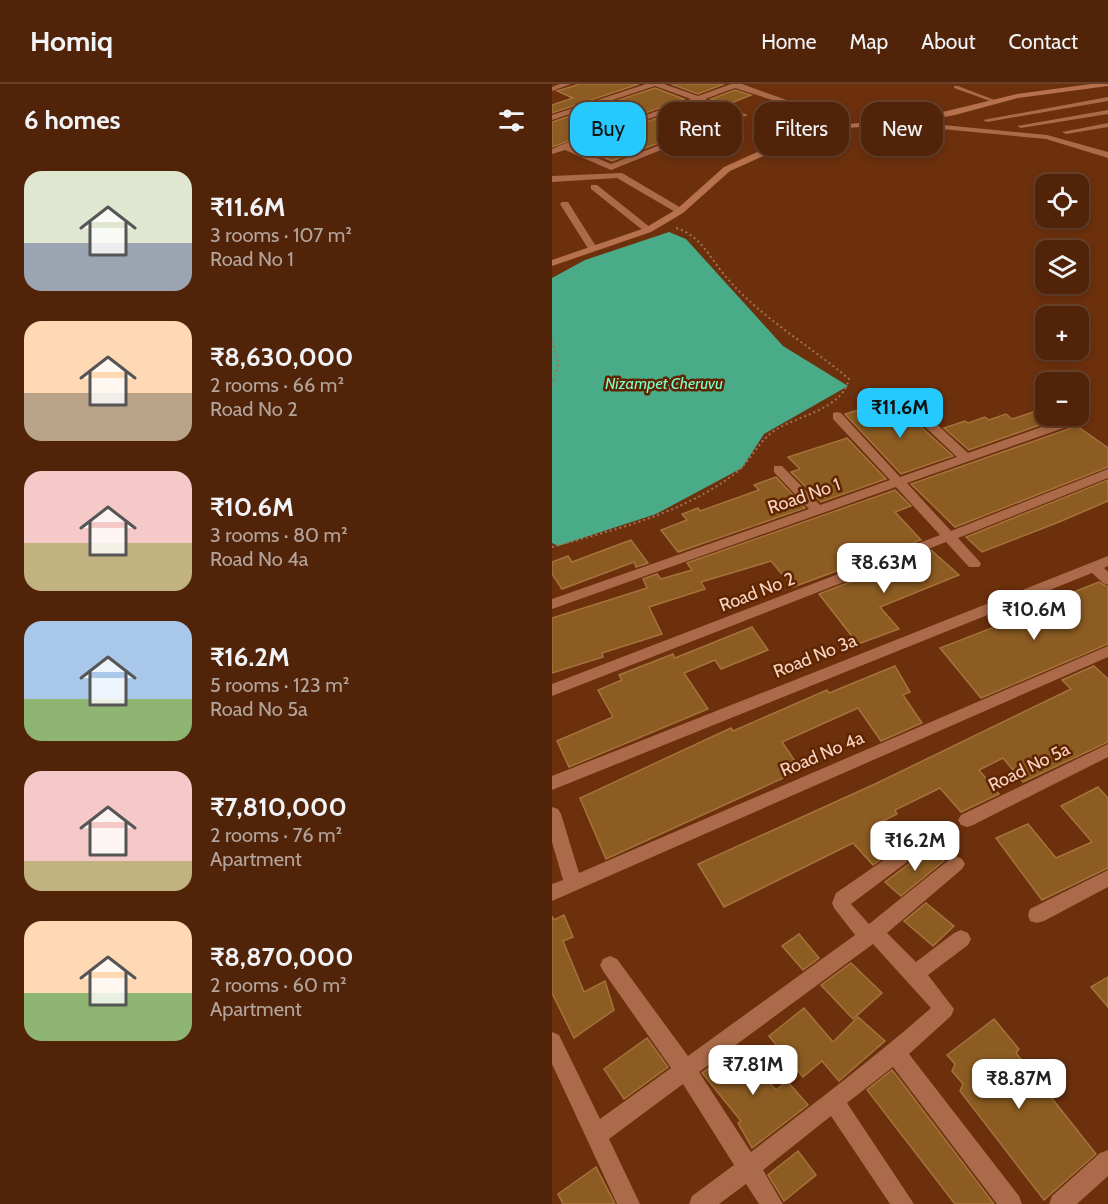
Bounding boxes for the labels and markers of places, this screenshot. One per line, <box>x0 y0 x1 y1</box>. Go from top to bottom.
pin: ₹11.6M <box>851 388 949 439</box>
pin: ₹8.63M <box>835 543 933 594</box>
pin: ₹10.6M <box>985 590 1083 641</box>
pin: ₹16.2M <box>866 821 964 872</box>
pin: ₹7.81M <box>704 1045 802 1096</box>
pin: ₹8.87M <box>970 1059 1068 1110</box>

